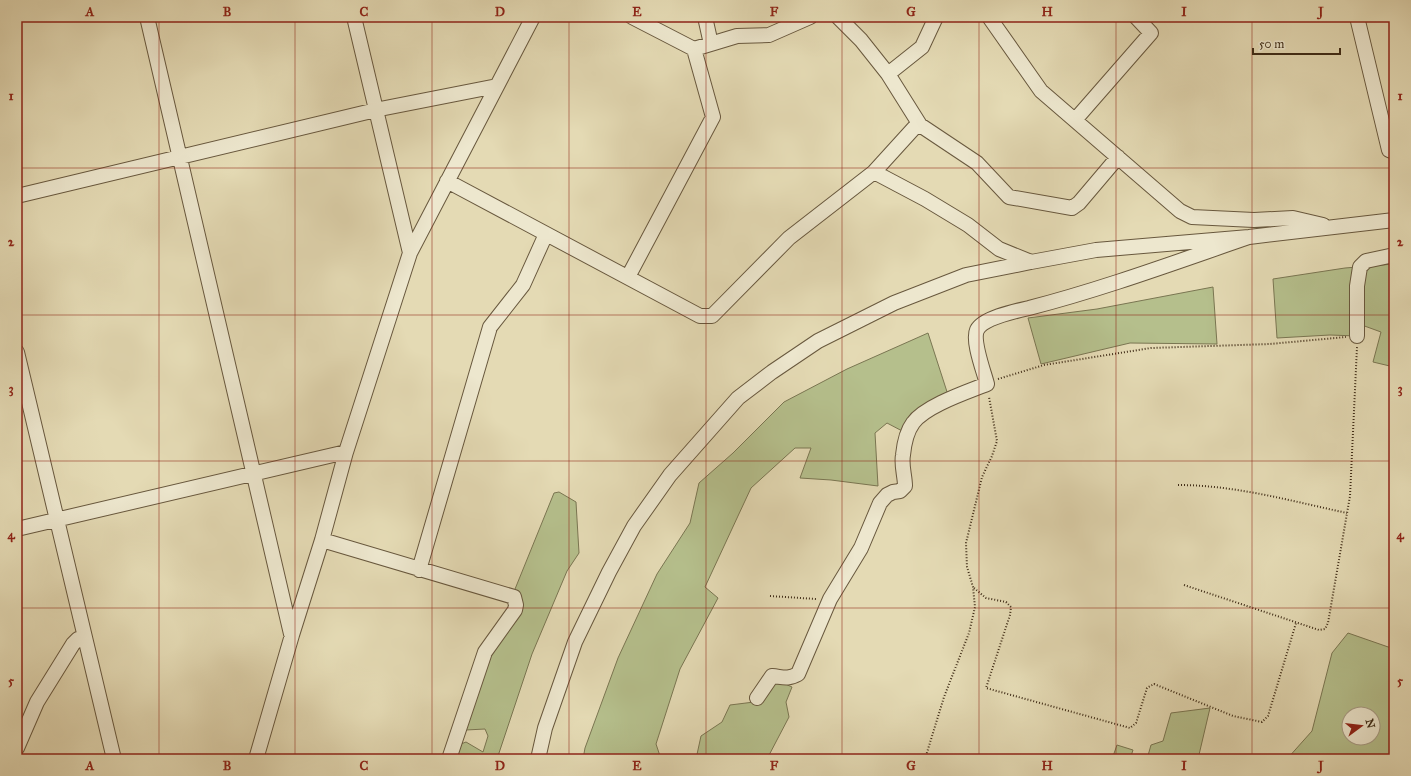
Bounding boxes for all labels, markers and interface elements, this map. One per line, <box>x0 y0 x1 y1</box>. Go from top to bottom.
text: A <box>85 4 95 20</box>
text: B <box>223 4 232 20</box>
text: C <box>360 4 369 20</box>
text: D <box>495 4 505 20</box>
text: E <box>632 4 642 20</box>
text: F <box>770 4 779 20</box>
text: G <box>906 4 916 20</box>
text: H <box>1041 4 1053 20</box>
text: I <box>1181 4 1187 20</box>
text: J <box>1316 4 1324 20</box>
scale bar <box>1253 30 1340 56</box>
text: 50 m <box>1259 37 1284 51</box>
text: 1 <box>8 88 14 104</box>
text: 1 <box>1397 88 1403 104</box>
text: 2 <box>8 234 15 250</box>
text: 2 <box>1397 234 1404 250</box>
text: 3 <box>8 381 14 397</box>
text: 3 <box>1397 381 1403 397</box>
text: 4 <box>7 527 15 543</box>
text: 4 <box>1396 527 1404 543</box>
text: 5 <box>8 673 15 689</box>
text: 5 <box>1397 673 1404 689</box>
north arrow <box>1341 706 1381 746</box>
text: N <box>1363 717 1378 730</box>
text: A <box>85 758 95 774</box>
text: B <box>223 758 232 774</box>
text: C <box>360 758 369 774</box>
text: D <box>495 758 505 774</box>
text: E <box>632 758 642 774</box>
text: F <box>770 758 779 774</box>
text: G <box>906 758 916 774</box>
text: H <box>1041 758 1053 774</box>
text: I <box>1181 758 1187 774</box>
text: J <box>1316 758 1324 774</box>

